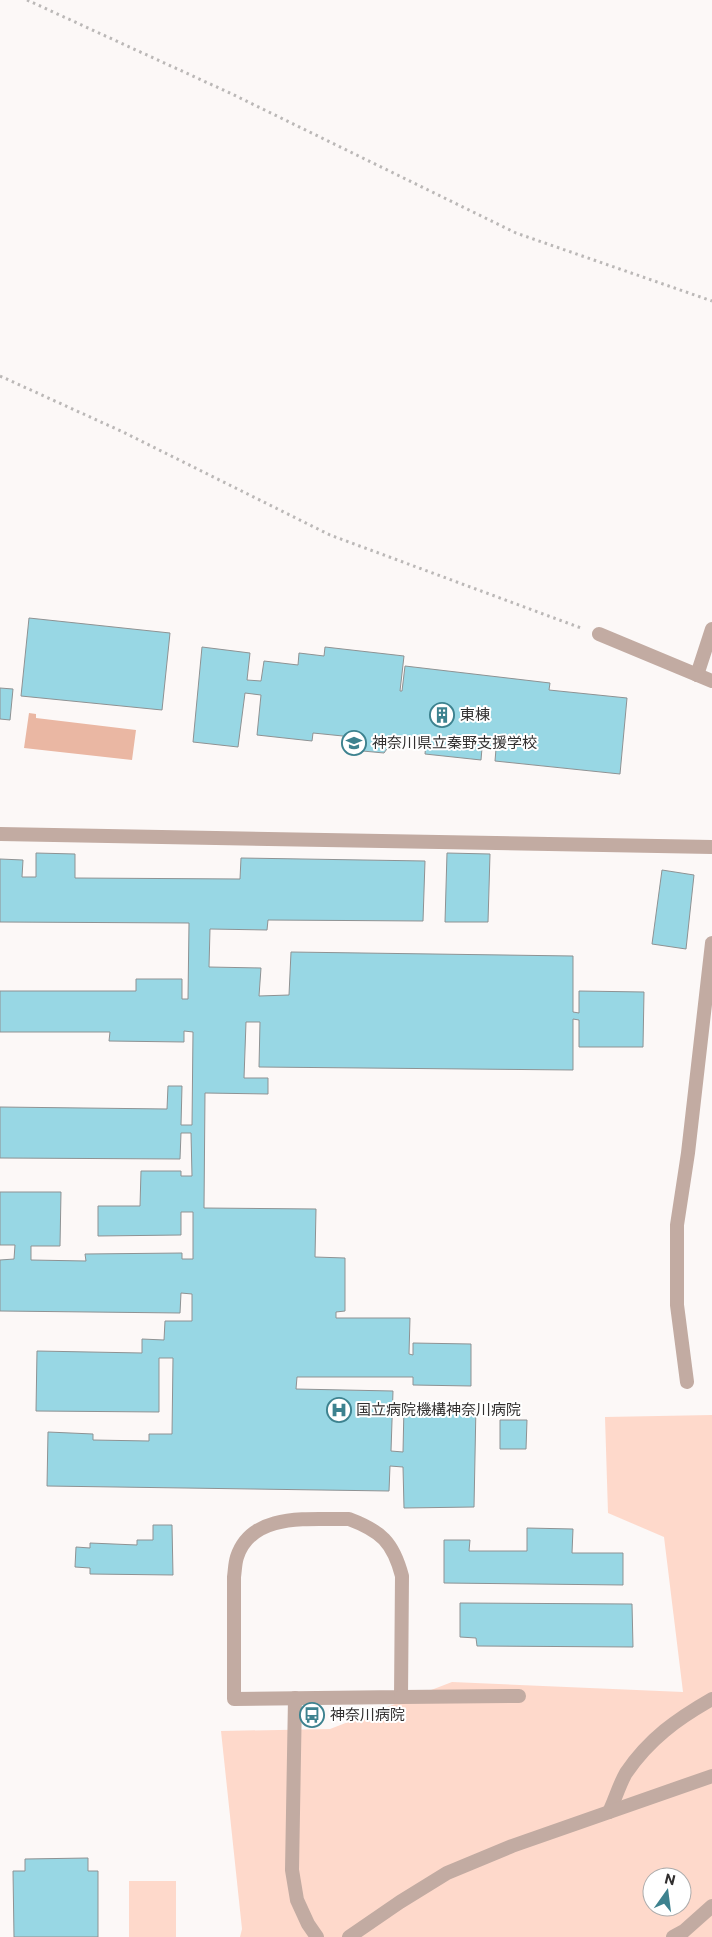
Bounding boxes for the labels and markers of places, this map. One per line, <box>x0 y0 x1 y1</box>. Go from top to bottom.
building icon: 東棟 <box>429 702 455 728</box>
place label: 東棟 <box>460 705 490 723</box>
school or university icon: 神奈川県立秦野支援学校 <box>341 730 367 756</box>
place label: 神奈川県立秦野支援学校 <box>372 733 537 751</box>
hospital icon: 国立病院機構神奈川病院 <box>326 1397 352 1423</box>
place label: 国立病院機構神奈川病院 <box>356 1400 521 1418</box>
bus stop icon: 神奈川病院 <box>299 1702 325 1728</box>
place label: 神奈川病院 <box>330 1705 405 1723</box>

